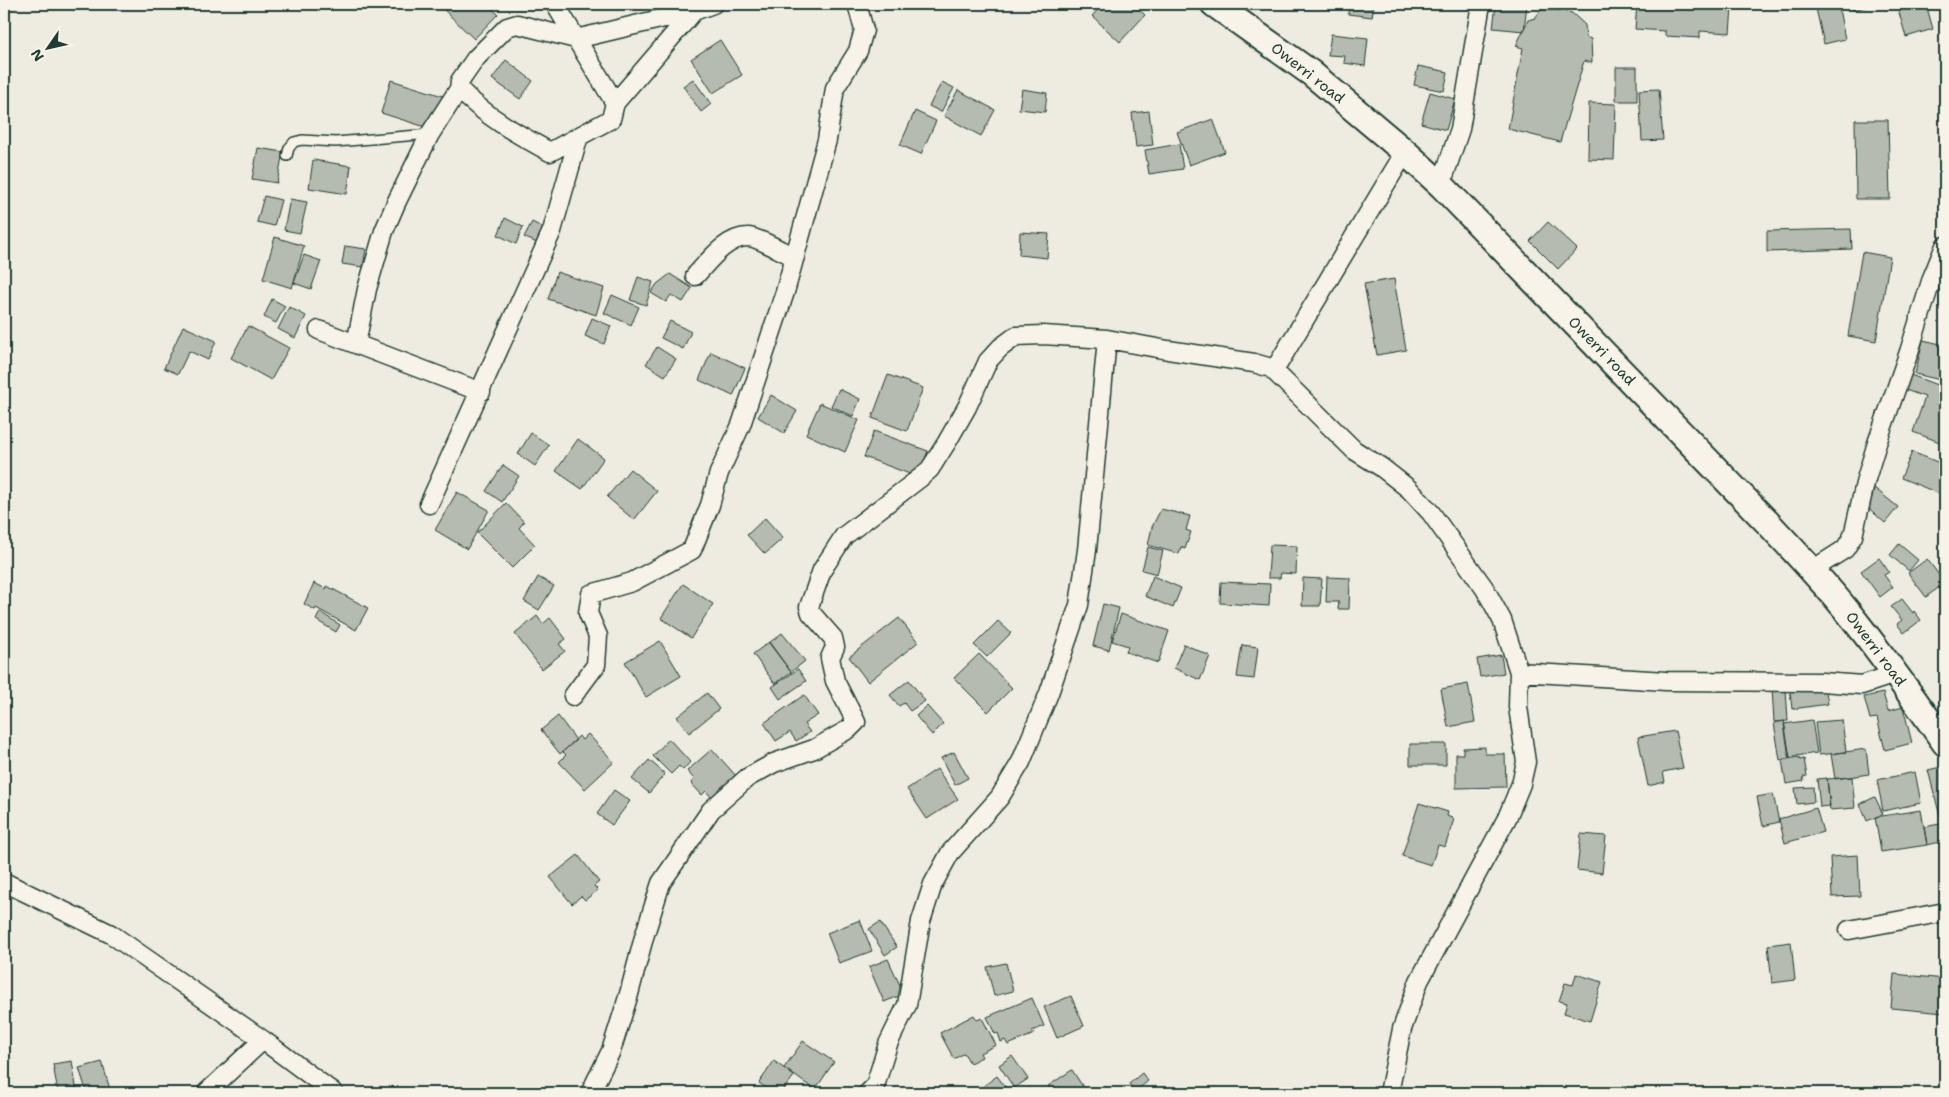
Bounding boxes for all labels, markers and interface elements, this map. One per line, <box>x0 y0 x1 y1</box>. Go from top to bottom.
north arrow <box>22 22 72 72</box>
street label: Owerri road <box>1267 38 1349 108</box>
text: N <box>27 46 48 65</box>
street label: Owerri road <box>1564 312 1640 390</box>
street label: Owerri road <box>1841 608 1911 691</box>

